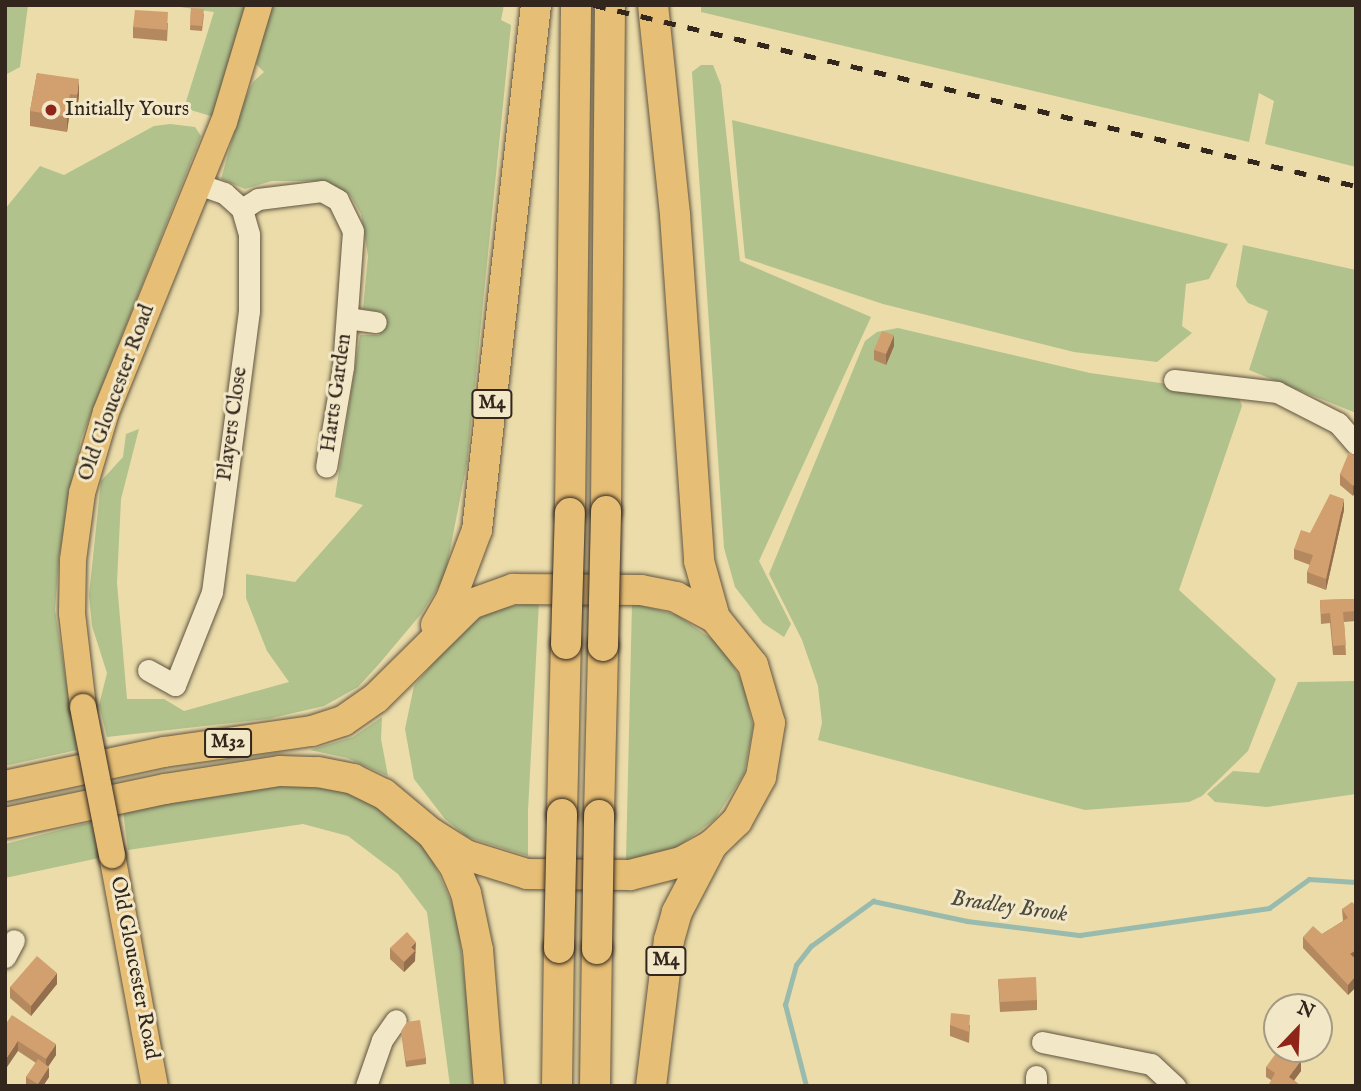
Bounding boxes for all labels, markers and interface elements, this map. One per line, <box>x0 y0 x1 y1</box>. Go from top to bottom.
place label: Initially Yours <box>65 97 189 123</box>
marker: Initially Yours <box>43 102 59 118</box>
street label: Old Gloucester Road <box>73 301 161 485</box>
street label: Harts Garden <box>316 332 358 454</box>
street label: Players Close <box>213 365 253 483</box>
road number: M4 <box>471 388 513 420</box>
road number: M32 <box>204 728 252 758</box>
street label: Old Gloucester Road <box>104 874 164 1062</box>
water label: Bradley Brook <box>949 885 1069 929</box>
road number: M4 <box>645 945 687 976</box>
north arrow <box>1263 993 1333 1063</box>
text: N <box>1293 996 1318 1025</box>

